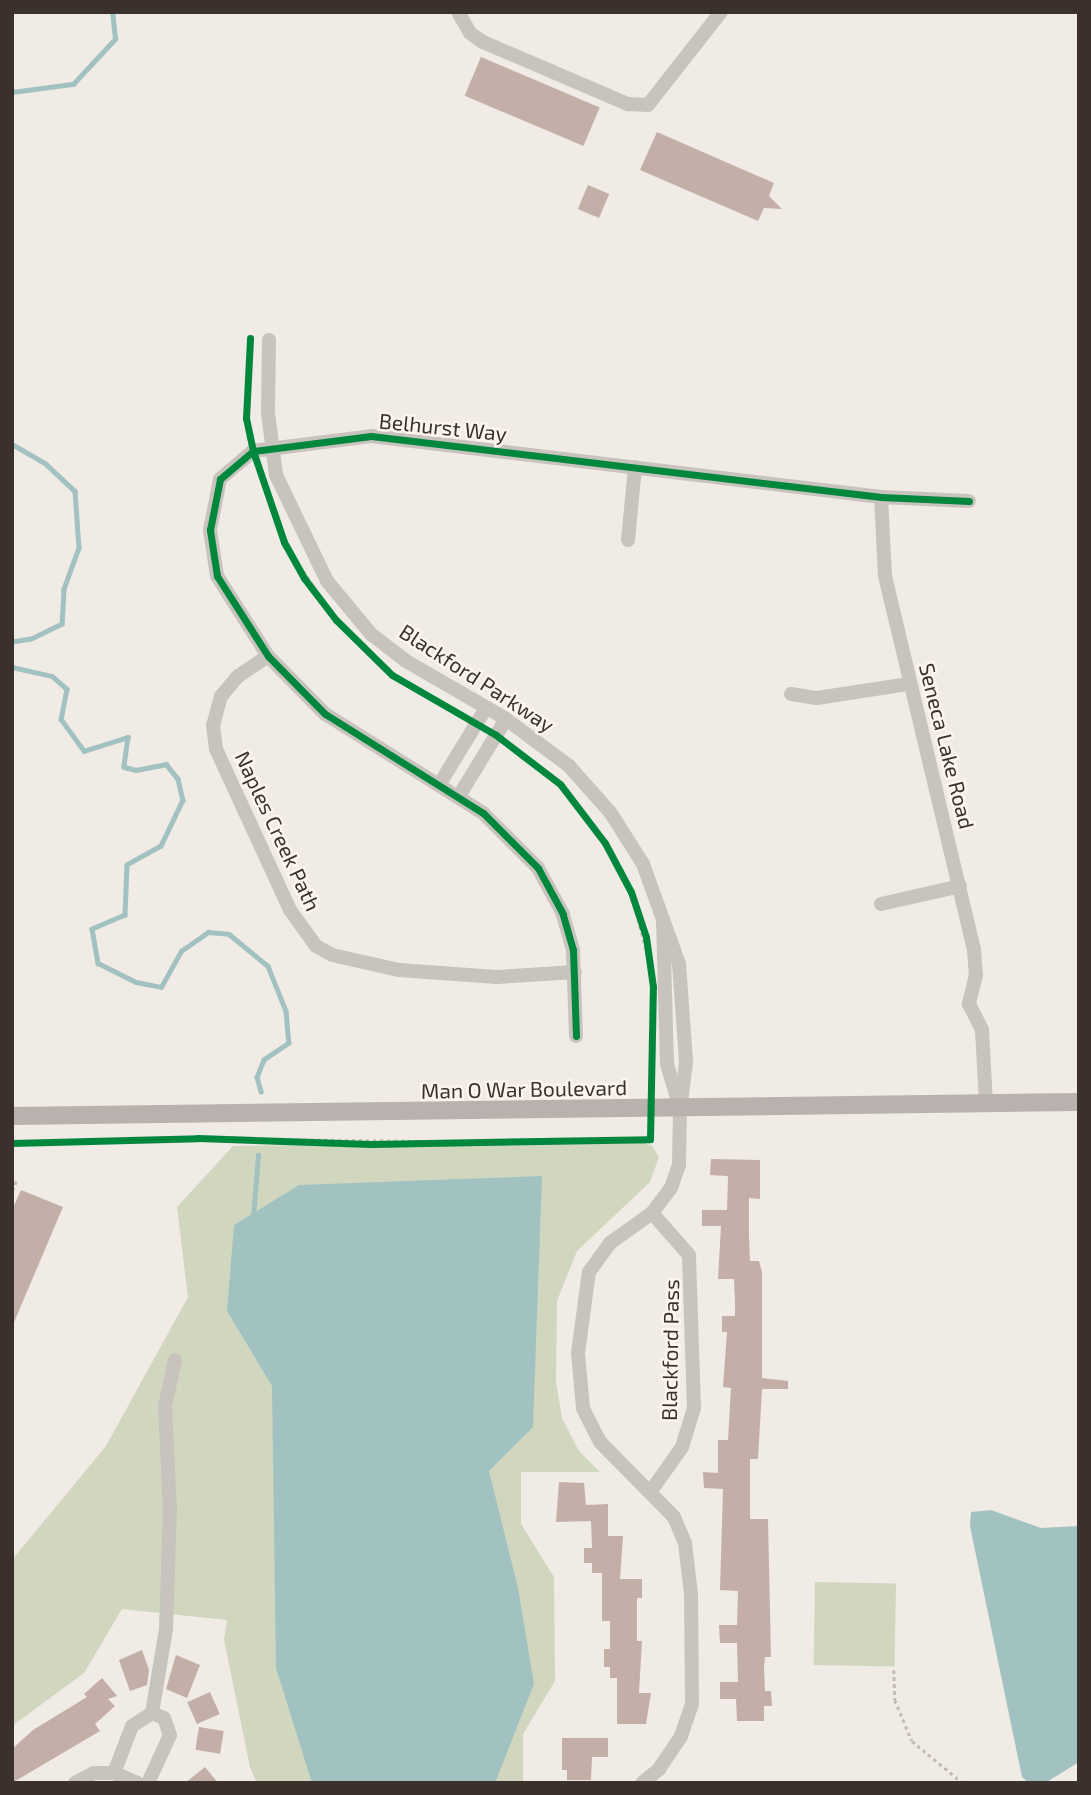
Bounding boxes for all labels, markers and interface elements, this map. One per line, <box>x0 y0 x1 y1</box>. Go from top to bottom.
street label: Belhurst Way <box>378 408 508 446</box>
street label: Blackford Parkway <box>395 619 559 737</box>
street label: Seneca Lake Road <box>914 660 980 832</box>
street label: Naples Creek Path <box>230 747 326 915</box>
street label: Man O War Boulevard <box>420 1075 628 1103</box>
street label: Blackford Pass <box>656 1279 684 1421</box>

